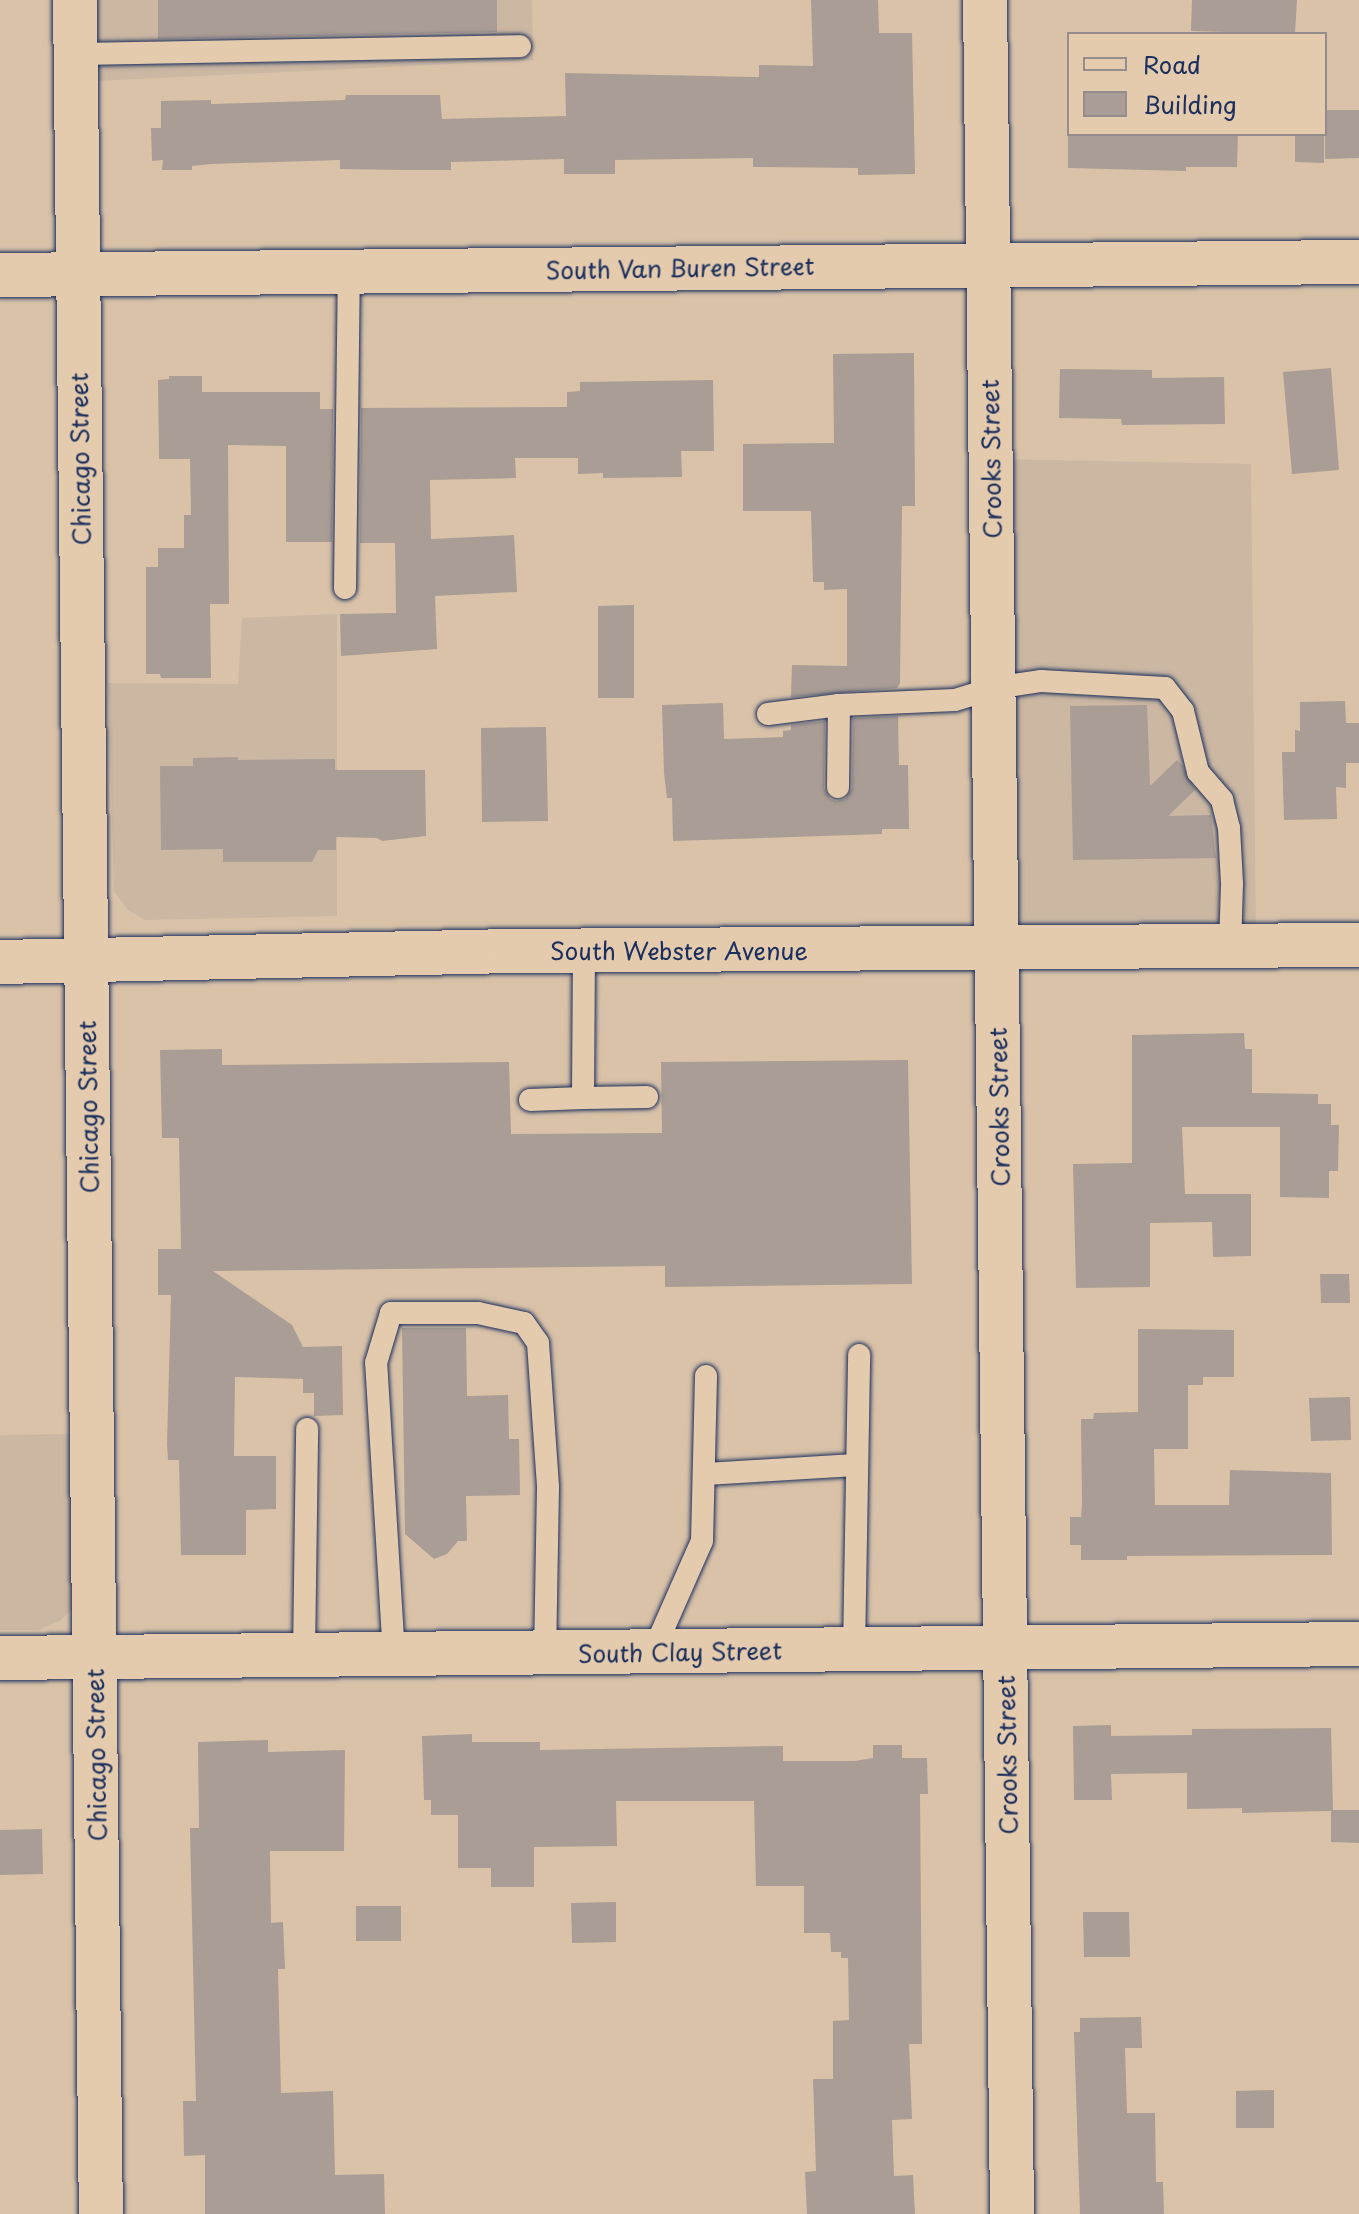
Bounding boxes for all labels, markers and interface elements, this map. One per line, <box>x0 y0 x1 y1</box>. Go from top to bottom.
legend <box>1067 32 1327 136</box>
text: Road <box>1143 46 1201 82</box>
text: Building <box>1143 86 1237 122</box>
street label: South Van Buren Street <box>543 251 817 285</box>
street label: Chicago Street <box>64 372 96 546</box>
street label: Crooks Street <box>975 378 1007 540</box>
street label: South Webster Avenue <box>550 937 808 965</box>
street label: Chicago Street <box>72 1020 104 1194</box>
street label: Crooks Street <box>983 1026 1015 1188</box>
street label: South Clay Street <box>576 1636 784 1668</box>
street label: Chicago Street <box>80 1668 112 1842</box>
street label: Crooks Street <box>991 1674 1023 1836</box>

